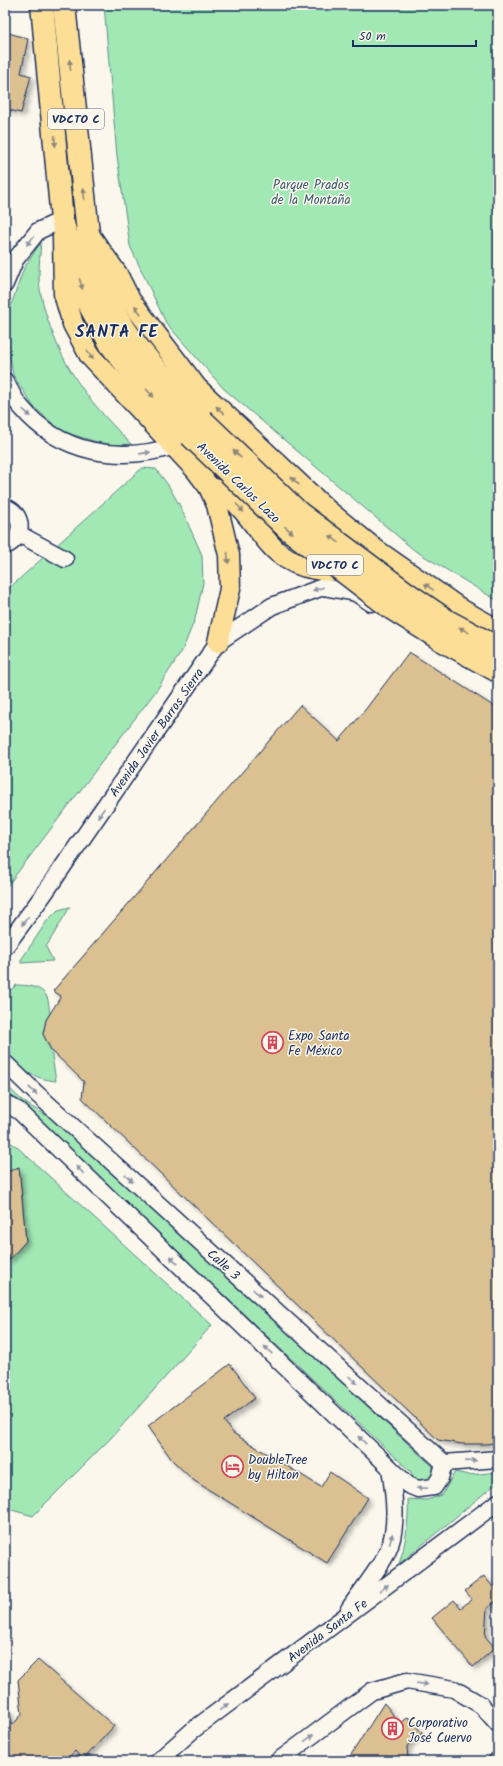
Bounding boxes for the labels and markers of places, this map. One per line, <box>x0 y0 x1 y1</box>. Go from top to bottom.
place label: Expo Santa Fe México <box>288 1026 350 1062</box>
building icon: Expo Santa Fe México <box>259 1029 285 1055</box>
place label: DoubleTree by Hilton <box>248 1450 307 1486</box>
hotel icon: DoubleTree by Hilton <box>220 1453 246 1479</box>
place label: Corporativo José Cuervo <box>408 1713 472 1749</box>
building icon: Corporativo José Cuervo <box>380 1716 406 1742</box>

